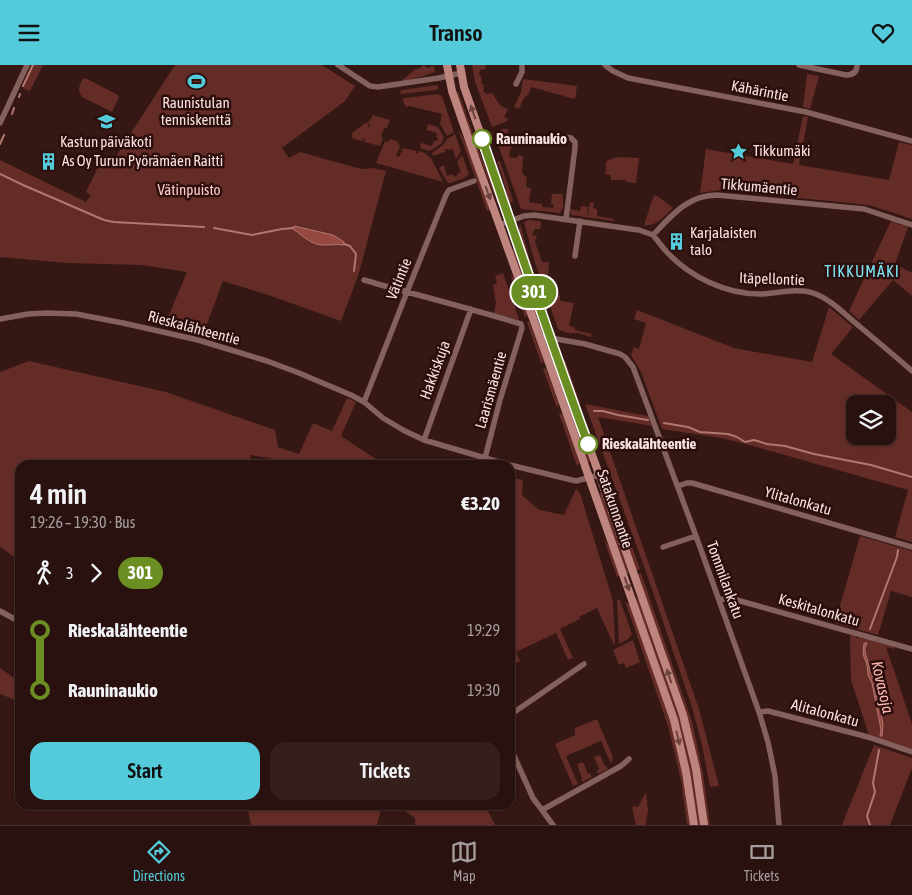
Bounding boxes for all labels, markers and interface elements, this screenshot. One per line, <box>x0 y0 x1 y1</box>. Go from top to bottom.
icon: menu <box>15 19 43 47</box>
icon: heart <box>869 19 897 47</box>
text: Transo <box>429 20 483 46</box>
sports icon: Raunistulan tenniskenttä <box>186 72 206 92</box>
street label: Kähärintie <box>730 77 790 104</box>
place label: Raunistulan tenniskenttä <box>161 94 231 128</box>
one-way arrow <box>469 105 476 120</box>
school or university icon: Kastun päiväkoti <box>96 111 116 131</box>
marker: Rauninaukio <box>472 129 492 149</box>
place label: Rauninaukio <box>496 130 567 147</box>
place label: Kastun päiväkoti <box>60 133 152 150</box>
place icon: Tikkumäki <box>729 141 749 161</box>
place label: Tikkumäki <box>753 142 811 159</box>
building icon: As Oy Turun Pyörämäen Raitti <box>38 151 58 171</box>
place label: As Oy Turun Pyörämäen Raitti <box>62 152 223 169</box>
street label: Tikkumäentie <box>720 175 798 198</box>
park label: Vätinpuisto <box>157 181 221 198</box>
one-way arrow <box>485 185 492 200</box>
place label: Karjalaisten talo <box>690 224 757 258</box>
building icon: Karjalaisten talo <box>666 232 686 252</box>
street label: Vätintie <box>383 255 415 302</box>
district label: TIKKUMÄKI <box>824 262 900 280</box>
street label: Itäpellontie <box>739 269 805 288</box>
line badge: 301 <box>505 276 563 308</box>
text: 301 <box>521 281 547 302</box>
street label: Rieskalähteentie <box>146 307 242 348</box>
street label: Hakkiskuja <box>416 338 453 402</box>
street label: Laarismäentie <box>471 349 510 430</box>
map controls <box>846 395 896 445</box>
button: layers <box>846 395 896 445</box>
marker: Rieskalähteentie <box>578 434 598 454</box>
place label: Rieskalähteentie <box>602 435 697 452</box>
street label: Satakunnantie <box>594 467 637 550</box>
text: 4 min <box>30 478 87 510</box>
street label: Ylitalonkatu <box>763 483 833 518</box>
text: €3.20 <box>461 492 500 514</box>
text: 19:26 – 19:30 · Bus <box>30 513 135 531</box>
street label: Tommilankatu <box>704 539 747 621</box>
icon: walk <box>30 559 58 587</box>
icon: forward <box>82 559 110 587</box>
text: 301 <box>128 562 153 583</box>
text: 3 <box>66 564 74 582</box>
one-way arrow <box>623 577 631 591</box>
street label: Keskitalonkatu <box>777 590 862 629</box>
text: Rieskalähteentie <box>68 619 188 641</box>
text: 19:29 <box>467 621 500 639</box>
water label: Kovasoja <box>867 659 898 716</box>
one-way arrow <box>665 668 672 683</box>
text: Rauninaukio <box>68 679 158 701</box>
text: 19:30 <box>467 681 500 699</box>
street label: Alitalonkatu <box>789 695 861 730</box>
one-way arrow <box>674 731 682 746</box>
button: Start <box>30 742 260 800</box>
button: Tickets <box>270 742 500 800</box>
tab: Directions <box>133 838 185 884</box>
tab: Map <box>450 838 478 884</box>
tab: Tickets <box>744 838 779 884</box>

